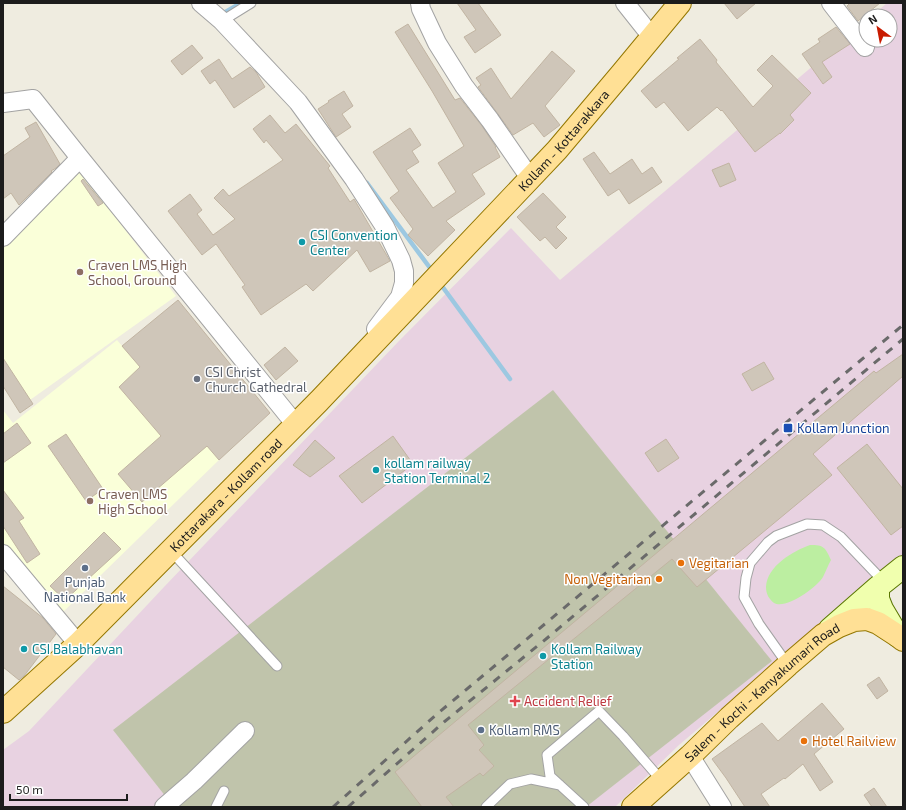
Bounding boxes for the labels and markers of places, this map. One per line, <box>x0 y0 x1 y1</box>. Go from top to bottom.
place label: CSI Convention Center <box>310 227 398 258</box>
marker: CSI Convention Center <box>297 237 307 247</box>
place label: Craven LMS High School, Ground <box>88 257 187 288</box>
marker: Craven LMS High School, Ground <box>75 267 85 277</box>
place label: CSI Christ Church Cathedral <box>205 364 307 395</box>
marker: CSI Christ Church Cathedral <box>192 374 202 384</box>
place label: Kollam Junction <box>797 420 890 436</box>
marker: Kollam Junction <box>782 422 794 434</box>
place label: kollam railway Station Terminal 2 <box>384 455 490 486</box>
marker: kollam railway Station Terminal 2 <box>371 465 381 475</box>
place label: Craven LMS High School <box>98 486 168 517</box>
marker: Craven LMS High School <box>85 496 95 506</box>
place label: Vegitarian <box>689 555 749 571</box>
marker: Vegitarian <box>676 558 686 568</box>
marker: Punjab National Bank <box>80 563 90 573</box>
place label: Non Vegitarian <box>564 571 651 587</box>
place label: Punjab National Bank <box>44 574 127 605</box>
marker: Non Vegitarian <box>654 574 664 584</box>
place label: CSI Balabhavan <box>32 641 123 657</box>
place label: Kollam Railway Station <box>551 641 642 672</box>
marker: CSI Balabhavan <box>19 644 29 654</box>
marker: Kollam Railway Station <box>538 651 548 661</box>
place label: Accident Relief <box>524 693 613 709</box>
marker: Accident Relief <box>509 695 521 707</box>
place label: Kollam RMS <box>489 722 560 738</box>
marker: Kollam RMS <box>476 725 486 735</box>
place label: Hotel Railview <box>812 733 896 749</box>
marker: Hotel Railview <box>799 736 809 746</box>

